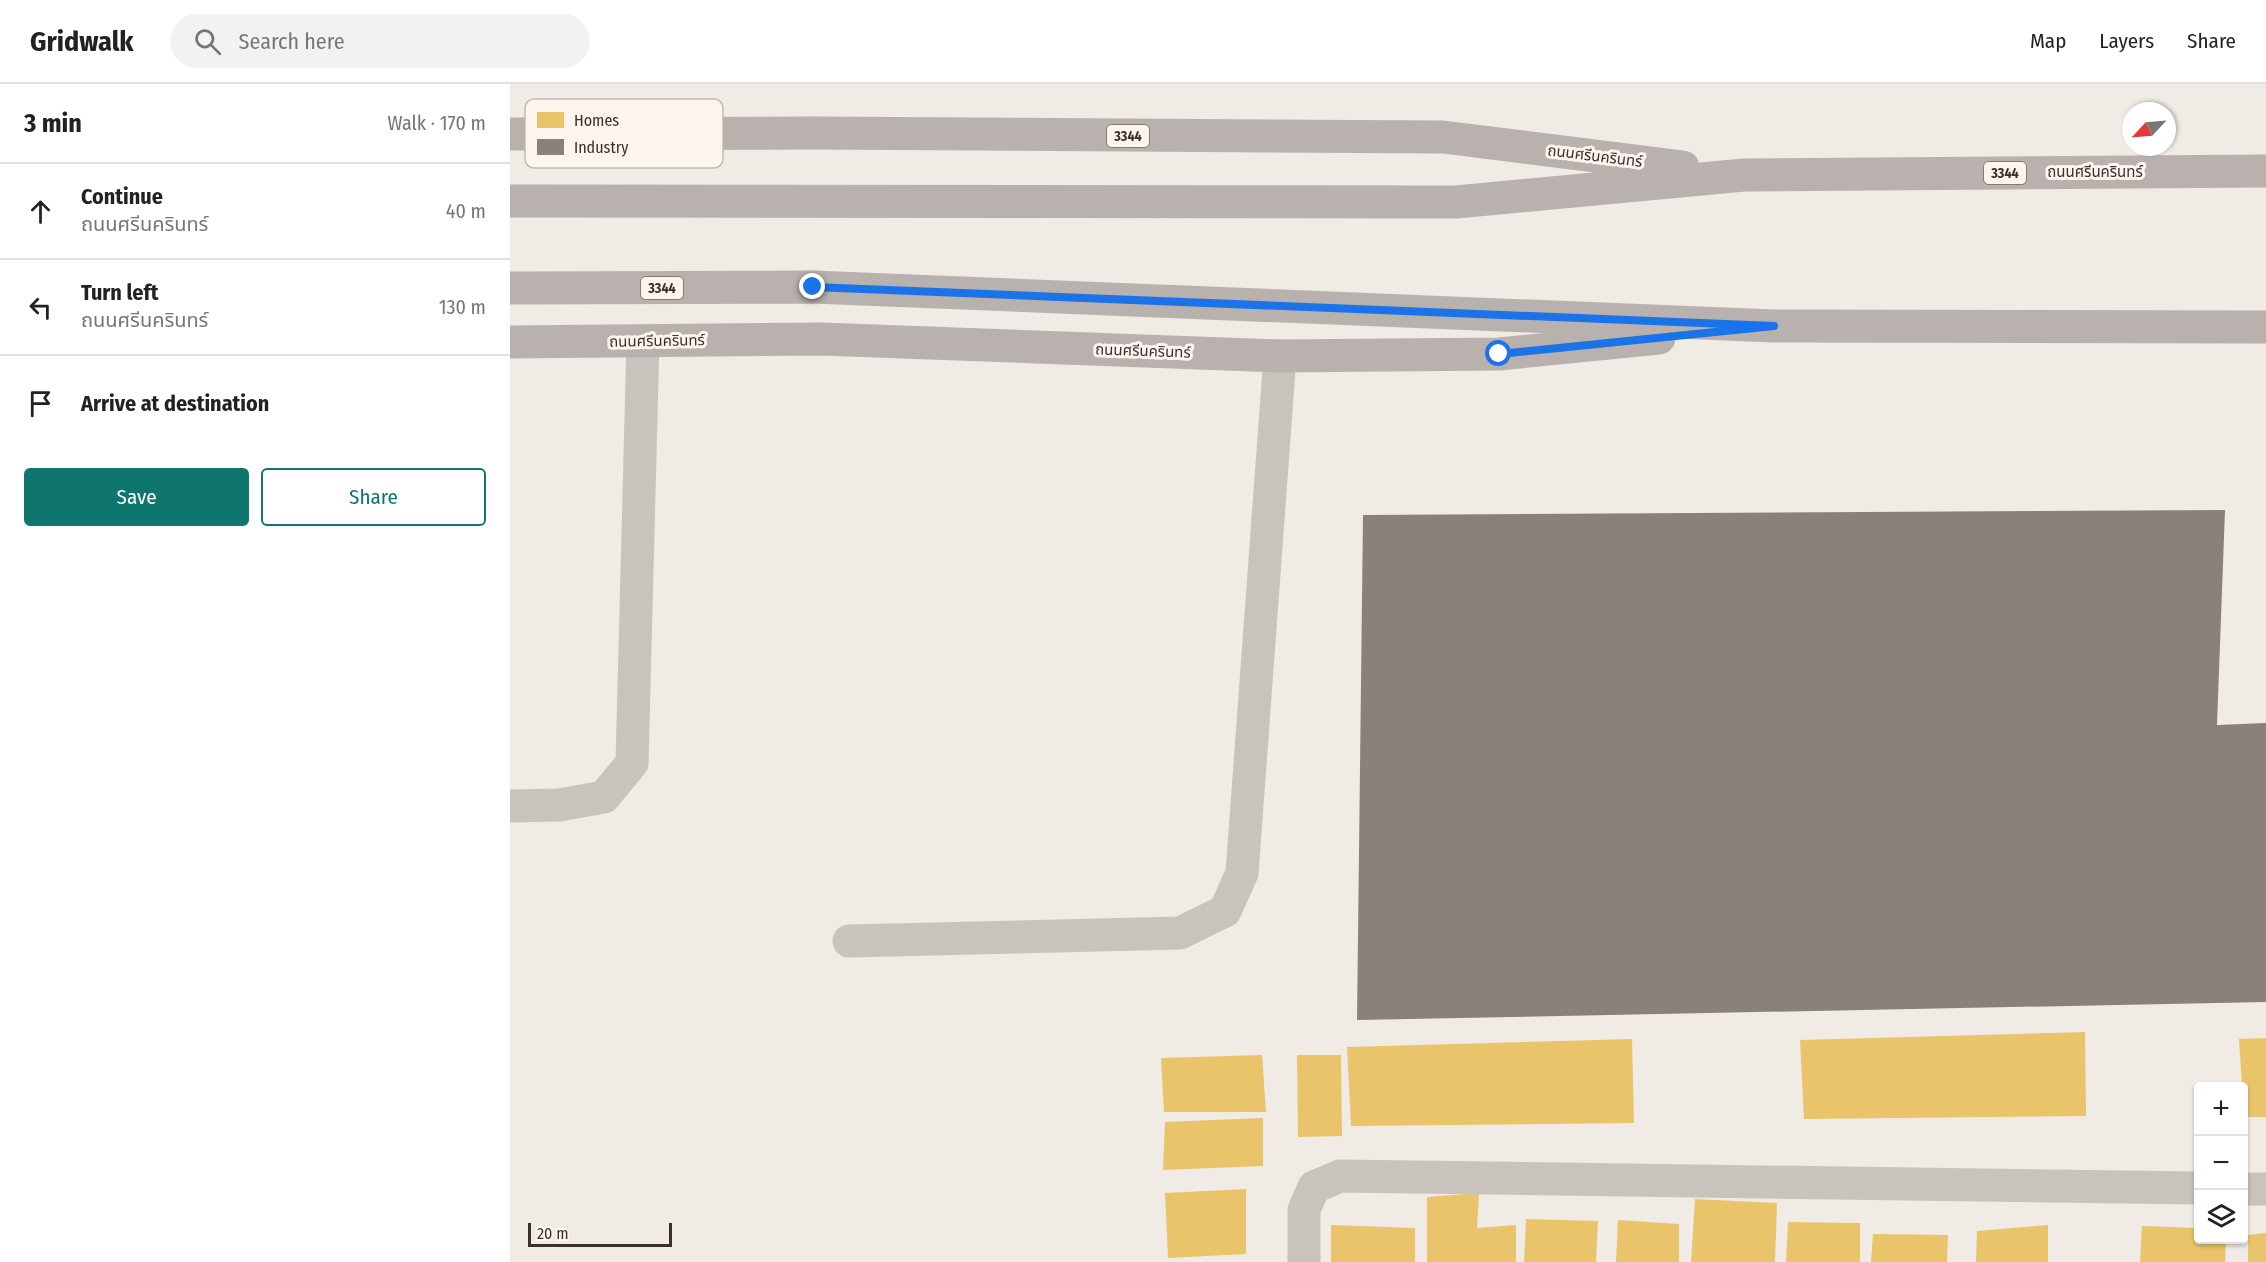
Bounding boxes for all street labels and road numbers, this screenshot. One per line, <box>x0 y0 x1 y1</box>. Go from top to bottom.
road number: 3344 <box>1107 125 1149 147</box>
street label: ถนนศรีนครินทร์ <box>1546 141 1644 171</box>
road number: 3344 <box>1984 162 2026 184</box>
street label: ถนนศรีนครินทร์ <box>2047 163 2143 181</box>
road number: 3344 <box>641 277 683 299</box>
street label: ถนนศรีนครินทร์ <box>609 331 706 351</box>
street label: ถนนศรีนครินทร์ <box>1095 340 1192 362</box>

